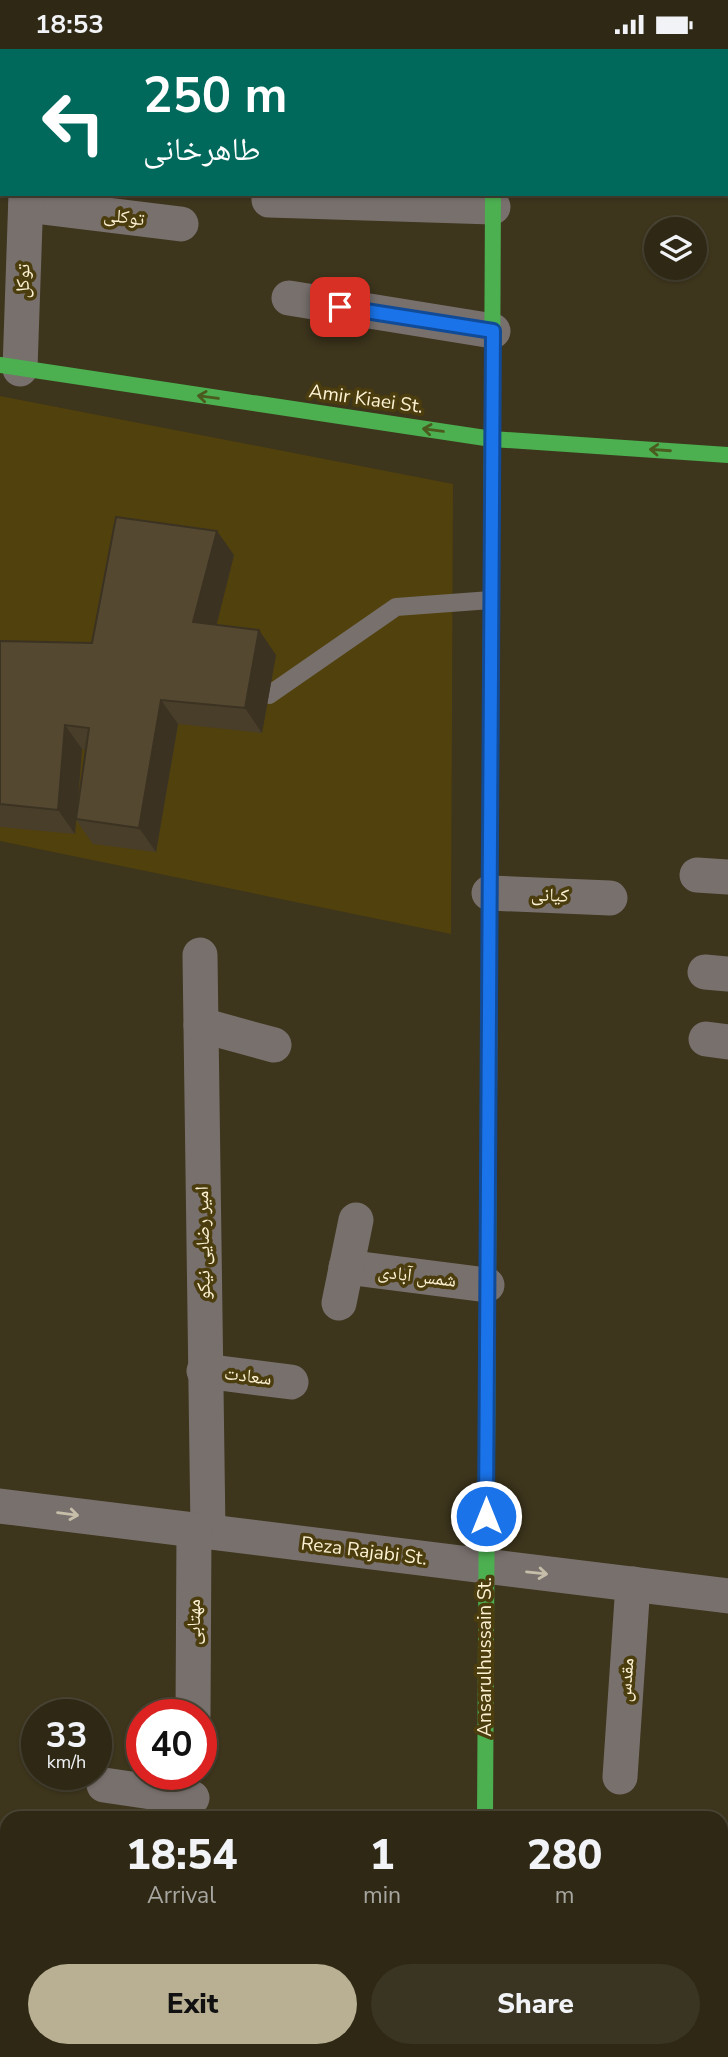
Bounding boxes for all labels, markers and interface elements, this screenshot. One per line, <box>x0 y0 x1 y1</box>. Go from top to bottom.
text: 18:53 <box>35 7 104 42</box>
text: 250 m <box>143 62 287 129</box>
icon: left <box>28 77 119 168</box>
text: طاهرخانی <box>143 128 261 171</box>
street label: توکلی <box>102 202 146 232</box>
map controls <box>644 217 707 280</box>
button: layers <box>644 217 707 280</box>
street label: توکل <box>9 263 37 299</box>
pin <box>310 277 370 337</box>
icon: arrive <box>321 288 359 326</box>
street label: Amir Kiaei St. <box>307 378 425 420</box>
one-way arrow <box>198 390 220 403</box>
one-way arrow <box>423 424 445 437</box>
one-way arrow <box>649 443 672 456</box>
street label: کیانی <box>530 881 570 909</box>
street label: امیر رضایی نیکو <box>189 1186 217 1300</box>
street label: شمس آبادی <box>376 1258 458 1294</box>
street label: سعادت <box>223 1360 273 1392</box>
position arrow <box>449 1479 523 1553</box>
one-way arrow <box>56 1508 79 1521</box>
street label: Reza Rajabi St. <box>299 1530 429 1572</box>
one-way arrow <box>525 1566 547 1579</box>
street label: Ansarulhussain St. <box>472 1577 498 1737</box>
street label: مهتابی <box>181 1599 207 1645</box>
street label: مقدس <box>611 1657 641 1703</box>
speed limit sign: 40 <box>126 1699 217 1790</box>
text: 33 <box>45 1712 88 1759</box>
text: km/h <box>47 1750 86 1774</box>
text: 18:54 <box>126 1827 237 1884</box>
text: 1 <box>369 1827 395 1884</box>
text: 280 <box>527 1827 602 1884</box>
text: Arrival <box>147 1880 216 1911</box>
text: min <box>363 1880 401 1911</box>
text: m <box>555 1880 574 1911</box>
button: Exit <box>28 1964 357 2044</box>
button: Share <box>371 1964 700 2044</box>

